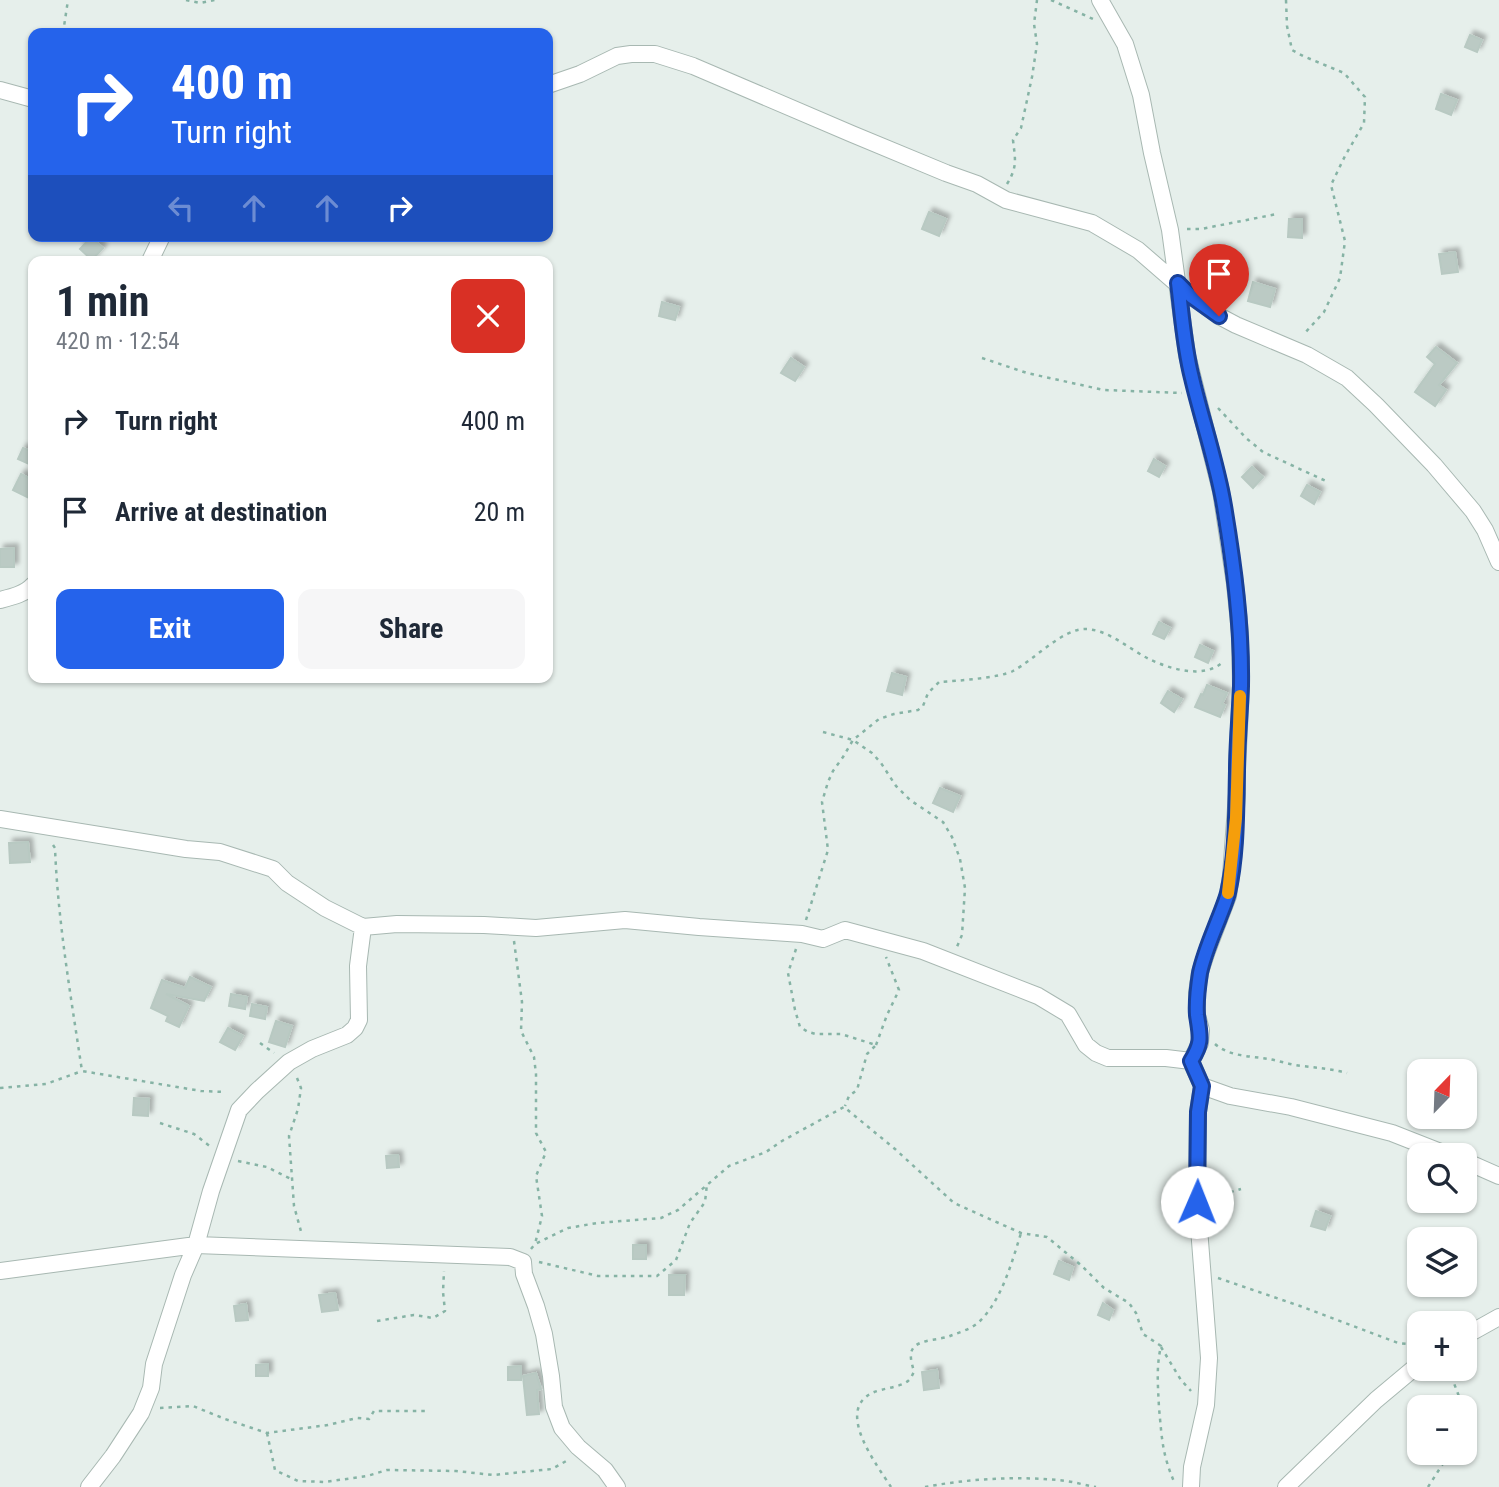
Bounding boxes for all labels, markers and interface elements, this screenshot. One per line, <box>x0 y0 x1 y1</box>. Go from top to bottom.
text: 400 m <box>171 54 293 111</box>
icon: right <box>56 56 147 147</box>
text: Turn right <box>171 113 292 151</box>
icon: left <box>162 189 200 227</box>
icon: ahead <box>235 189 273 227</box>
icon: ahead <box>308 189 346 227</box>
icon: right <box>381 189 419 227</box>
pin <box>1189 244 1249 316</box>
icon: arrive <box>1200 255 1238 293</box>
text: 1 min <box>56 277 149 326</box>
button: close <box>451 279 525 353</box>
text: 420 m · 12:54 <box>56 328 180 355</box>
icon: right <box>56 402 94 440</box>
text: Turn right <box>115 406 217 436</box>
text: 400 m <box>461 406 525 436</box>
icon: arrive <box>56 493 94 531</box>
text: Arrive at destination <box>115 497 327 527</box>
text: 20 m <box>474 497 525 527</box>
button: Exit <box>56 589 284 669</box>
button: Share <box>298 589 525 669</box>
north arrow <box>1407 1059 1477 1129</box>
map controls <box>1407 1059 1477 1465</box>
button: search <box>1407 1143 1477 1213</box>
position arrow <box>1160 1165 1234 1239</box>
button: layers <box>1407 1227 1477 1297</box>
button: + <box>1407 1311 1477 1381</box>
button: − <box>1407 1395 1477 1465</box>

